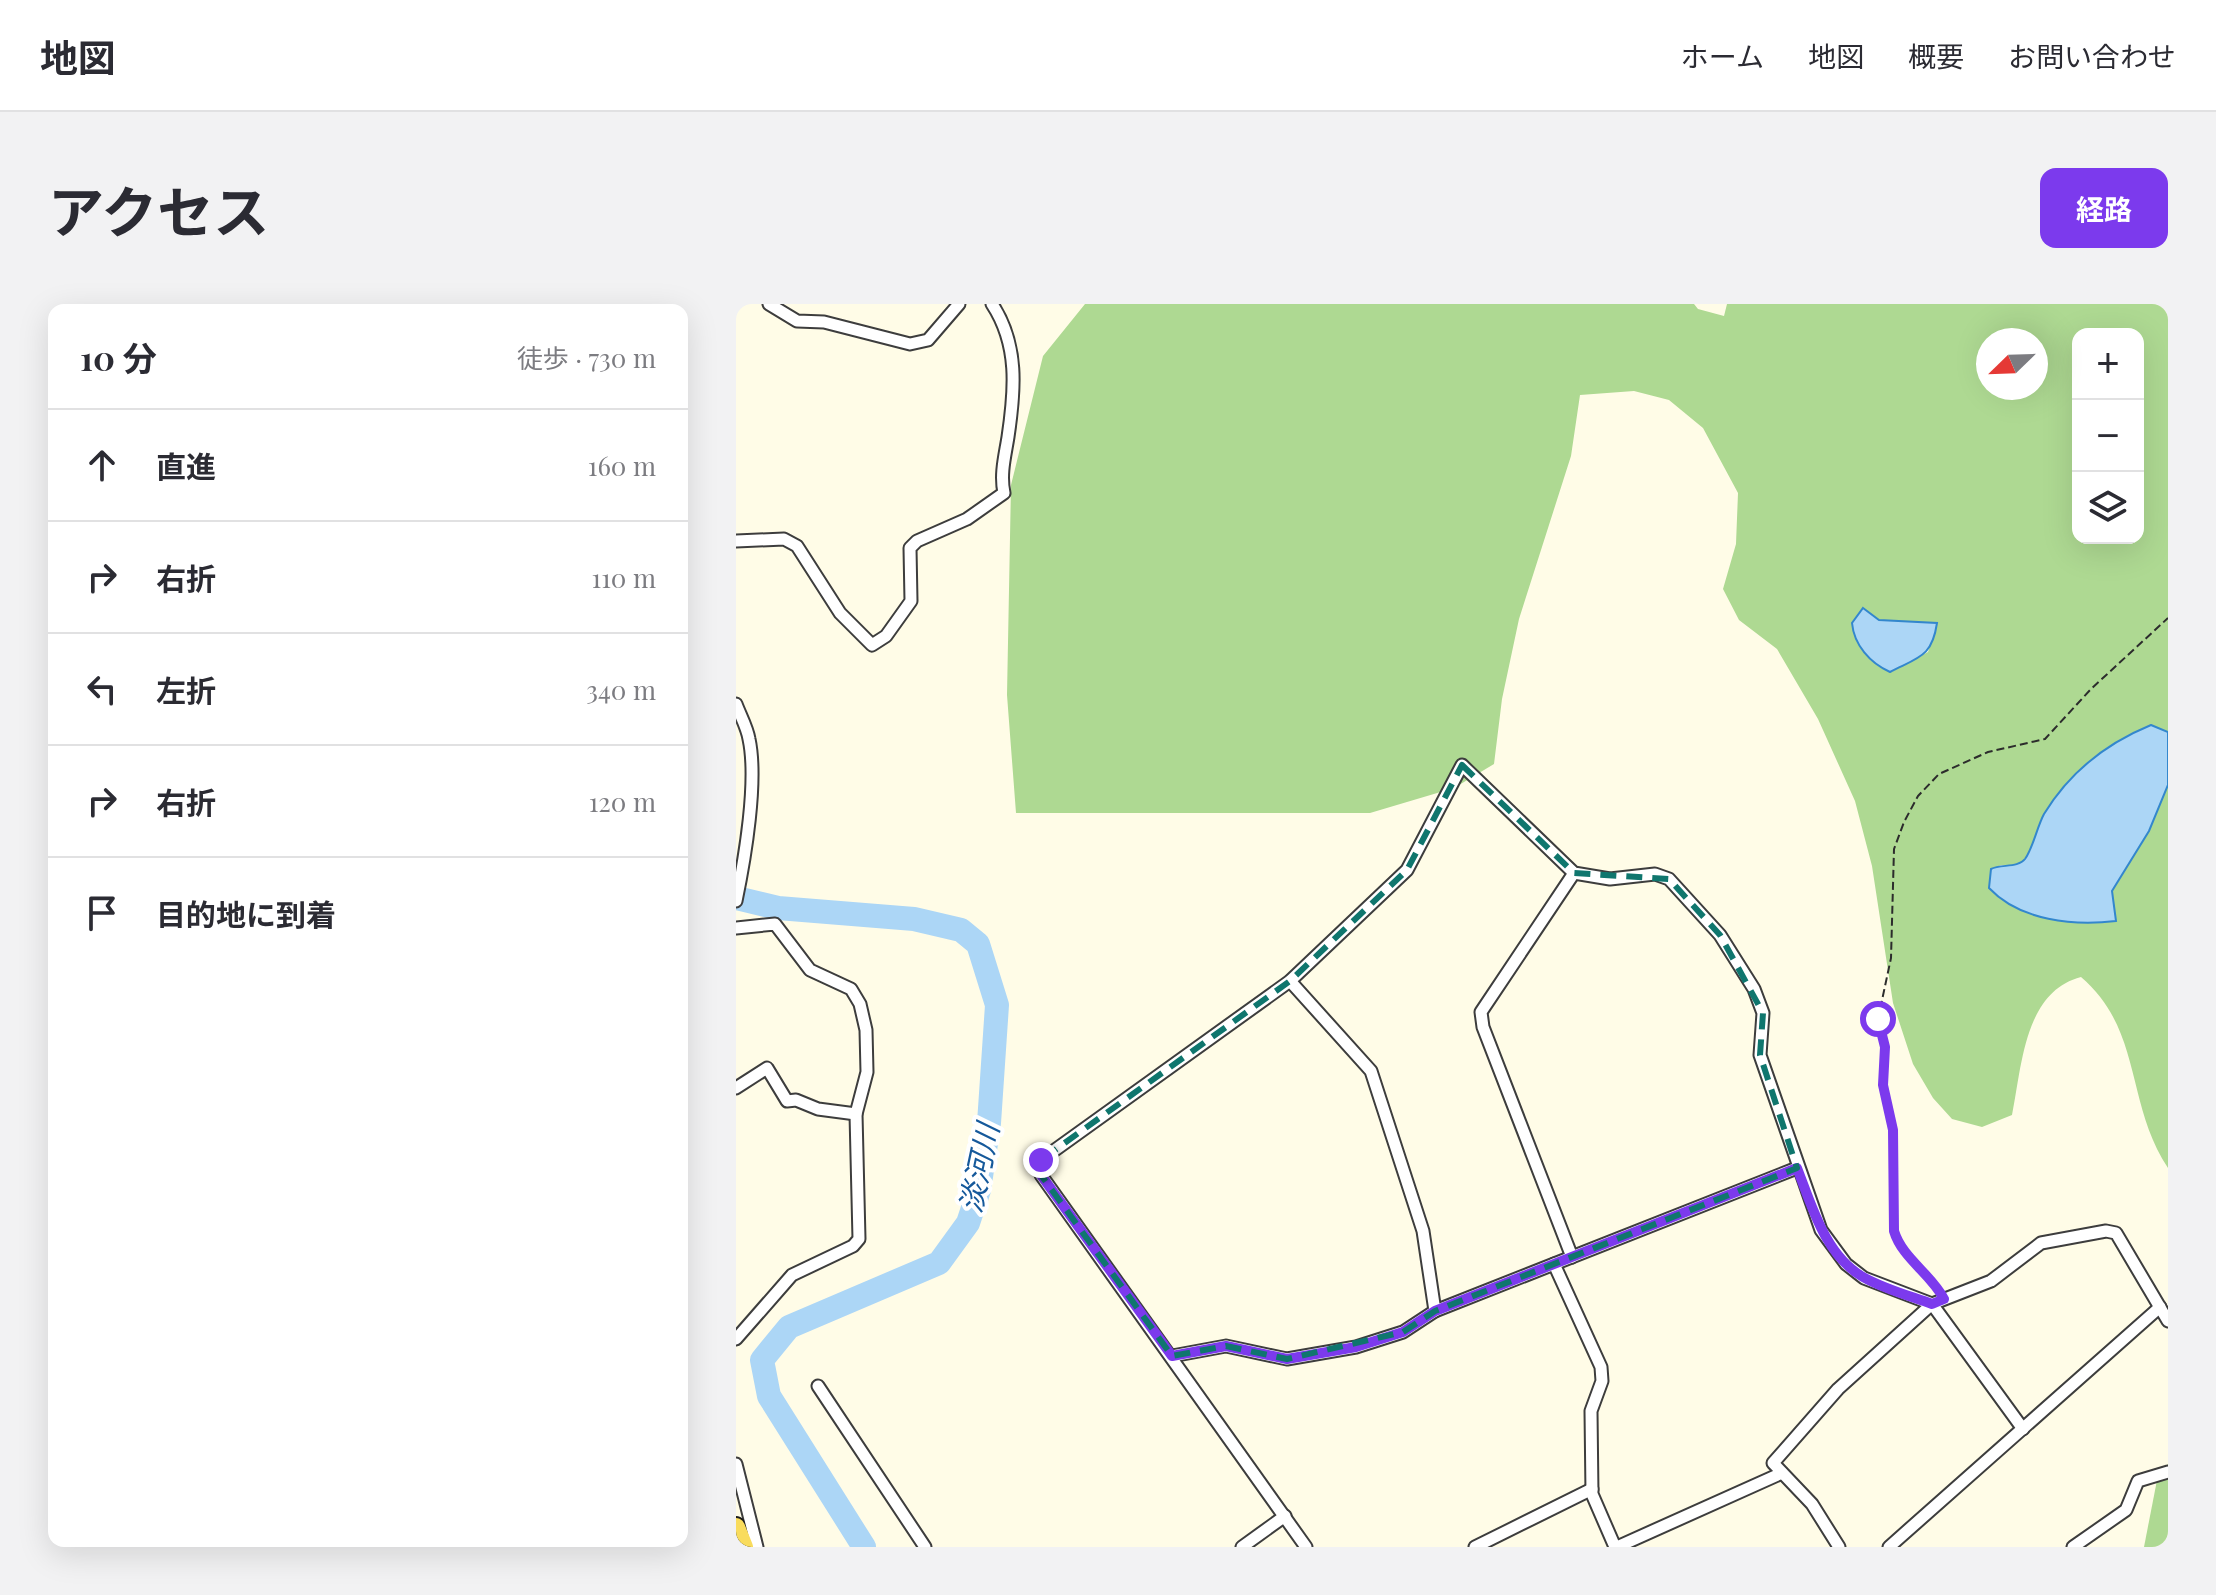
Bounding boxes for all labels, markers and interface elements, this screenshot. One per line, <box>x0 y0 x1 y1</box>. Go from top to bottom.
text: 地図 <box>40 31 116 82</box>
text: ホーム <box>1681 37 1764 74</box>
text: 地図 <box>1808 37 1864 74</box>
text: 概要 <box>1908 37 1964 74</box>
text: お問い合わせ <box>2008 37 2176 74</box>
button: 経路 <box>2040 168 2168 248</box>
text: アクセス <box>48 172 269 247</box>
north arrow <box>1976 328 2048 400</box>
map controls <box>2072 328 2144 544</box>
button: + <box>2072 328 2144 400</box>
text: 10 分 <box>80 334 157 380</box>
text: 徒歩 · 730 m <box>517 340 656 375</box>
button: − <box>2072 400 2144 472</box>
icon: ahead <box>80 443 124 487</box>
text: 直進 <box>156 446 216 486</box>
text: 160 m <box>588 448 656 483</box>
button: layers <box>2072 472 2144 544</box>
icon: right <box>80 555 124 599</box>
text: 右折 <box>156 558 216 598</box>
text: 110 m <box>592 560 656 595</box>
icon: left <box>80 667 124 711</box>
text: 左折 <box>156 670 216 710</box>
text: 340 m <box>586 672 656 707</box>
icon: right <box>80 779 124 823</box>
text: 右折 <box>156 782 216 822</box>
text: 120 m <box>589 784 656 819</box>
icon: arrive <box>80 891 124 935</box>
text: 目的地に到着 <box>156 894 336 934</box>
route start <box>1860 1001 1896 1037</box>
water label: 淡河川 <box>949 1117 1008 1216</box>
route end <box>1023 1142 1059 1178</box>

